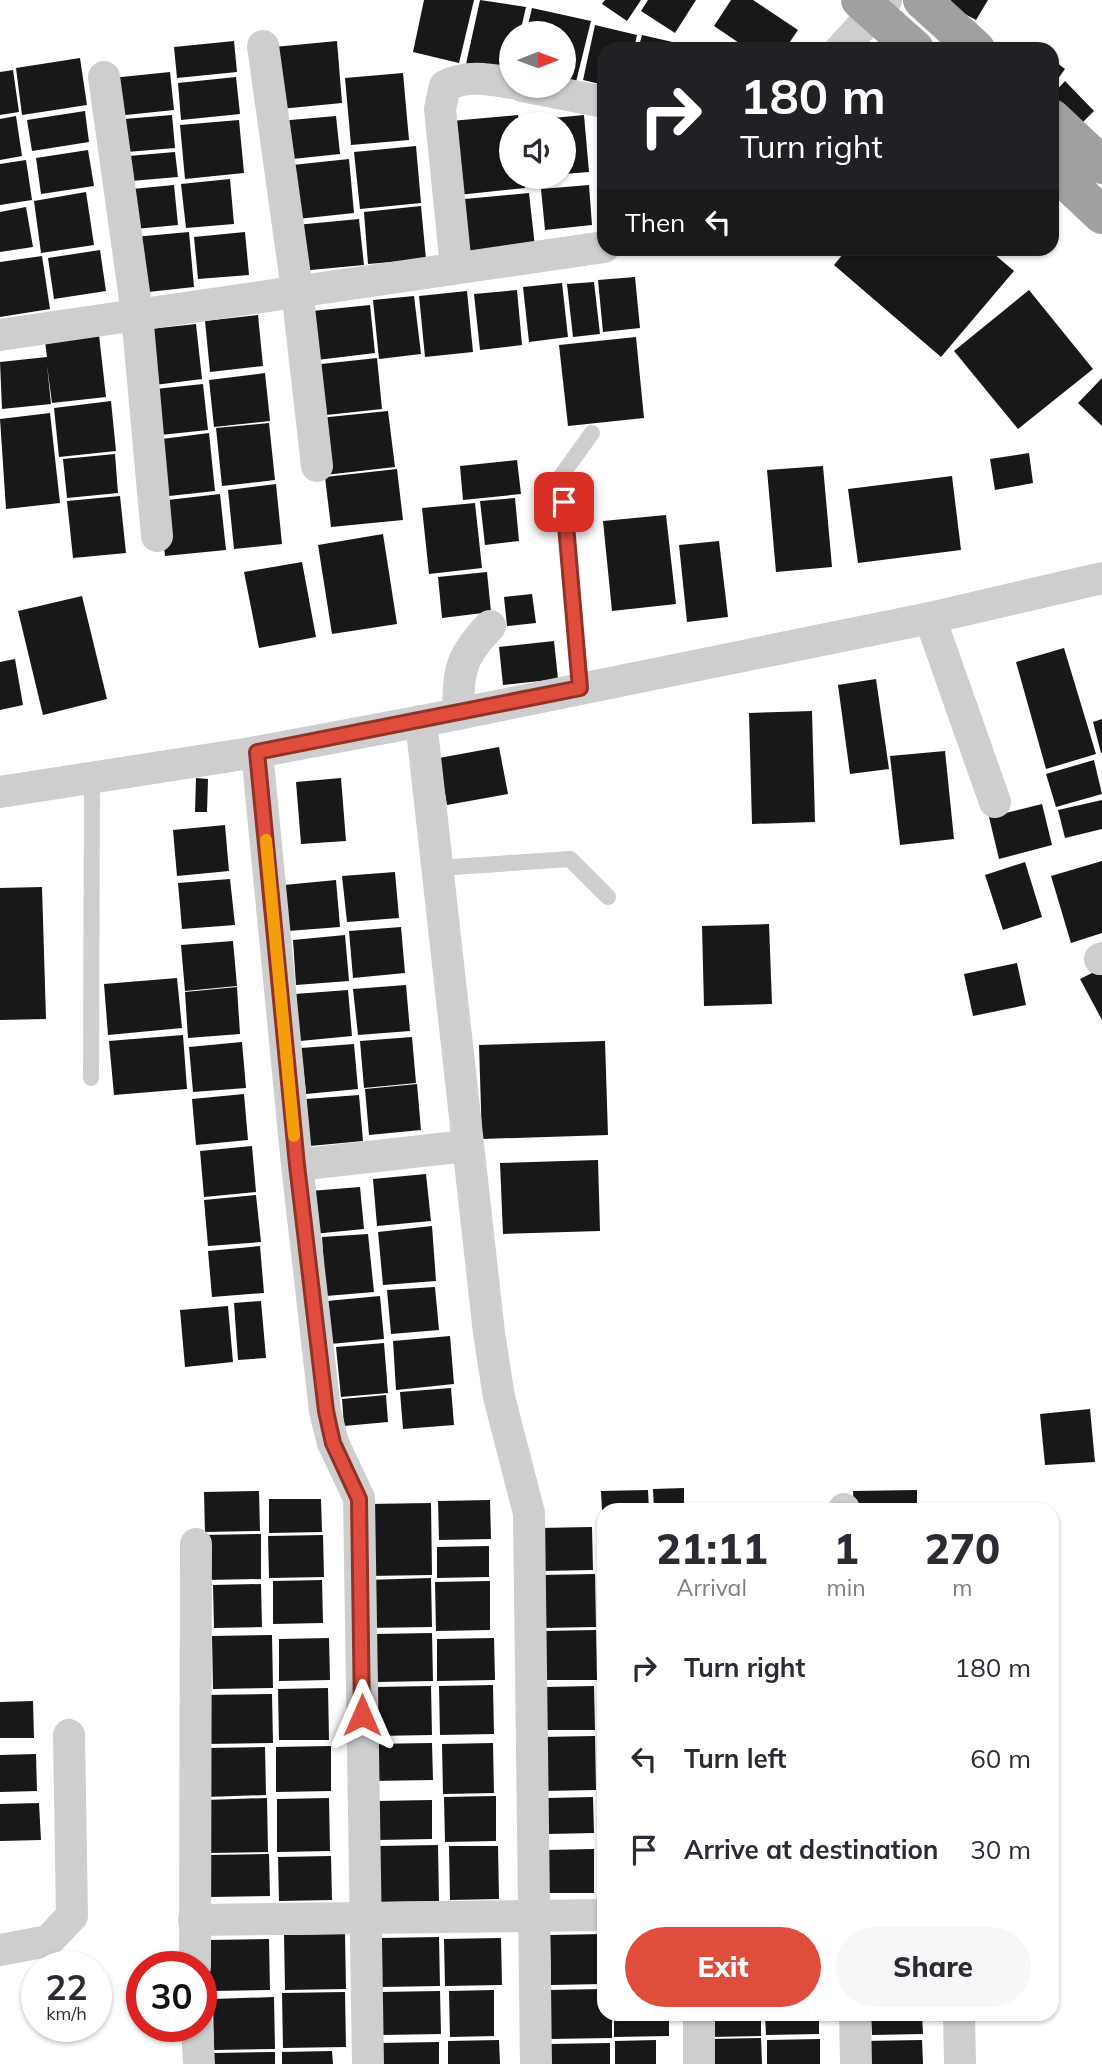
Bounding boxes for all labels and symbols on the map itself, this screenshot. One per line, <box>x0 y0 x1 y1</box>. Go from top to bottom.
north arrow <box>499 21 576 98</box>
pin <box>534 472 594 532</box>
position arrow <box>325 1678 399 1752</box>
speed limit sign: 30 <box>126 1951 217 2042</box>

